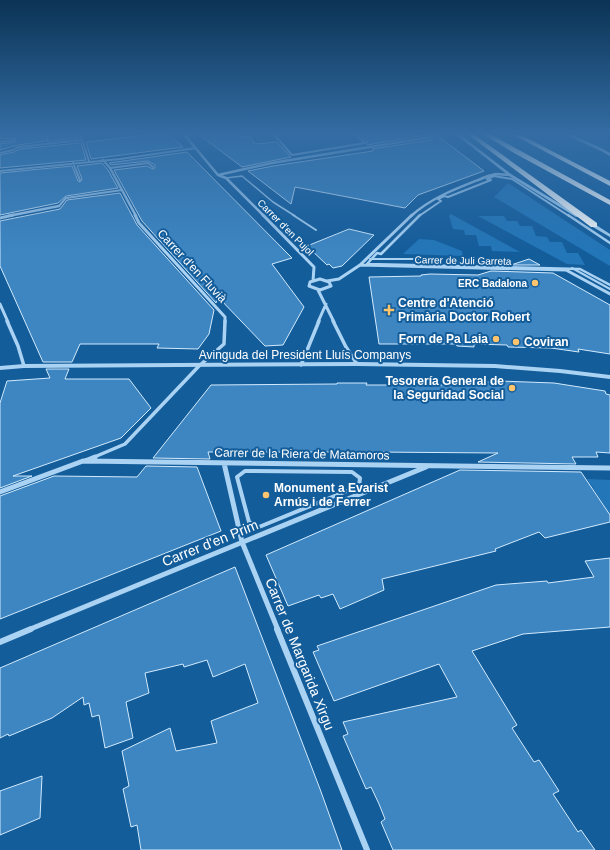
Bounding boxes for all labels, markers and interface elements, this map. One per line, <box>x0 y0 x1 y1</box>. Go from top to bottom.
street label: Carrer d'en Pujol <box>255 197 316 258</box>
street label: Carrer d'en Fluvià <box>154 226 230 306</box>
street label: Carrer de Juli Garreta <box>415 254 512 267</box>
place label: ERC Badalona <box>458 278 527 289</box>
marker: ERC Badalona <box>530 278 540 288</box>
place label: Centre d'Atenció Primària Doctor Robert <box>398 296 530 324</box>
marker: Centre d'Atenció Primària Doctor Robert <box>383 304 395 316</box>
place label: Forn de Pa Laia <box>399 332 488 346</box>
marker: Forn de Pa Laia <box>491 334 501 344</box>
place label: Coviran <box>524 335 569 349</box>
marker: Coviran <box>511 337 521 347</box>
street label: Avinguda del President Lluís Companys <box>199 348 411 362</box>
place label: Tesorería General de la Seguridad Social <box>386 374 504 402</box>
marker: Tesorería General de la Seguridad Social <box>507 383 517 393</box>
street label: Carrer de la Riera de Matamoros <box>214 445 390 463</box>
place label: Monument a Evarist Arnús i de Ferrer <box>274 481 388 509</box>
marker: Monument a Evarist Arnús i de Ferrer <box>261 490 271 500</box>
street label: Carrer d'en Prim <box>160 516 260 570</box>
street label: Carrer de Margarida Xirgu <box>262 576 338 732</box>

